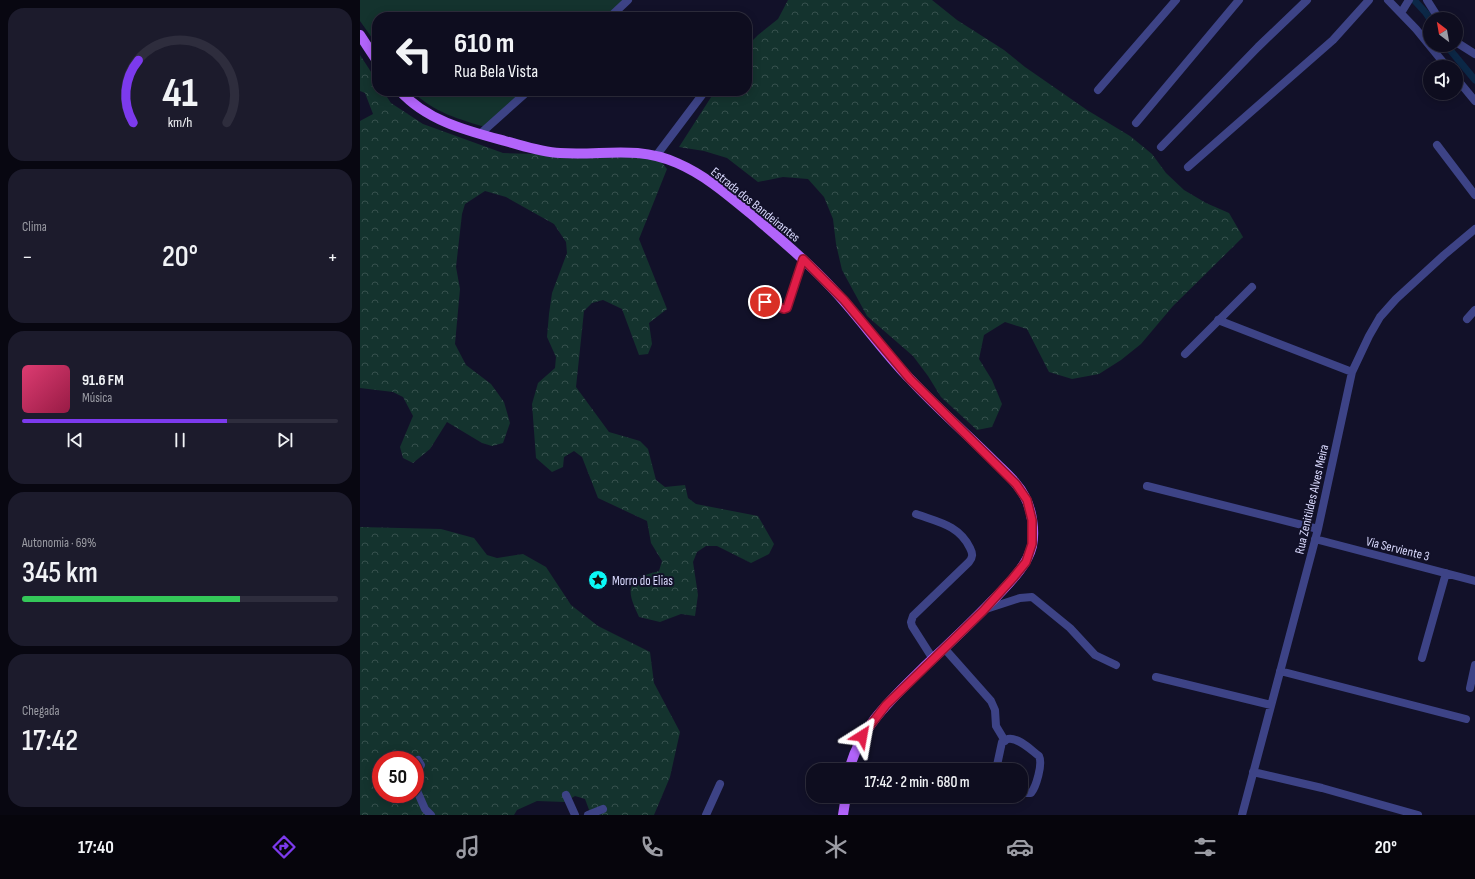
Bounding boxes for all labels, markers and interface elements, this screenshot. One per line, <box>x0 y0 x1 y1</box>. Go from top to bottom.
north arrow <box>1423 12 1463 52</box>
map controls <box>1423 12 1463 100</box>
text: 610 m <box>454 27 514 60</box>
icon: left <box>388 28 440 80</box>
button: sound <box>1423 60 1463 100</box>
text: Rua Bela Vista <box>454 61 538 82</box>
text: 41 <box>162 69 198 118</box>
text: km/h <box>168 113 192 130</box>
street label: Estrada dos Bandeirantes <box>708 164 803 246</box>
text: Clima <box>22 219 47 235</box>
text: 20° <box>162 239 198 275</box>
text: − <box>22 244 33 271</box>
text: + <box>327 244 338 271</box>
pin <box>748 285 782 319</box>
icon: arrive <box>754 291 776 313</box>
text: 91.6 FM <box>82 371 124 390</box>
text: Música <box>82 390 112 406</box>
icon: previous <box>64 429 86 451</box>
icon: pause <box>169 429 191 451</box>
icon: next <box>274 429 296 451</box>
street label: Rua Zenitildes Alves Meira <box>1292 443 1332 556</box>
street label: Via Serviente 3 <box>1364 533 1431 565</box>
text: Autonomia · 69% <box>22 535 97 551</box>
text: 345 km <box>22 555 98 591</box>
place icon: Morro do Elias <box>587 569 609 591</box>
place label: Morro do Elias <box>612 573 673 589</box>
text: Chegada <box>22 703 60 719</box>
position arrow <box>841 715 883 757</box>
text: 17:42 <box>22 723 78 759</box>
speed limit sign: 50 <box>372 751 424 803</box>
text: 17:42 · 2 min · 680 m <box>864 773 970 792</box>
icon: directions <box>270 833 298 861</box>
icon: music <box>454 833 482 861</box>
icon: phone <box>638 833 666 861</box>
icon: climate <box>822 833 850 861</box>
icon: car <box>1006 833 1034 861</box>
icon: filters <box>1191 833 1219 861</box>
text: 17:40 <box>78 837 114 858</box>
text: 20° <box>1375 837 1397 858</box>

